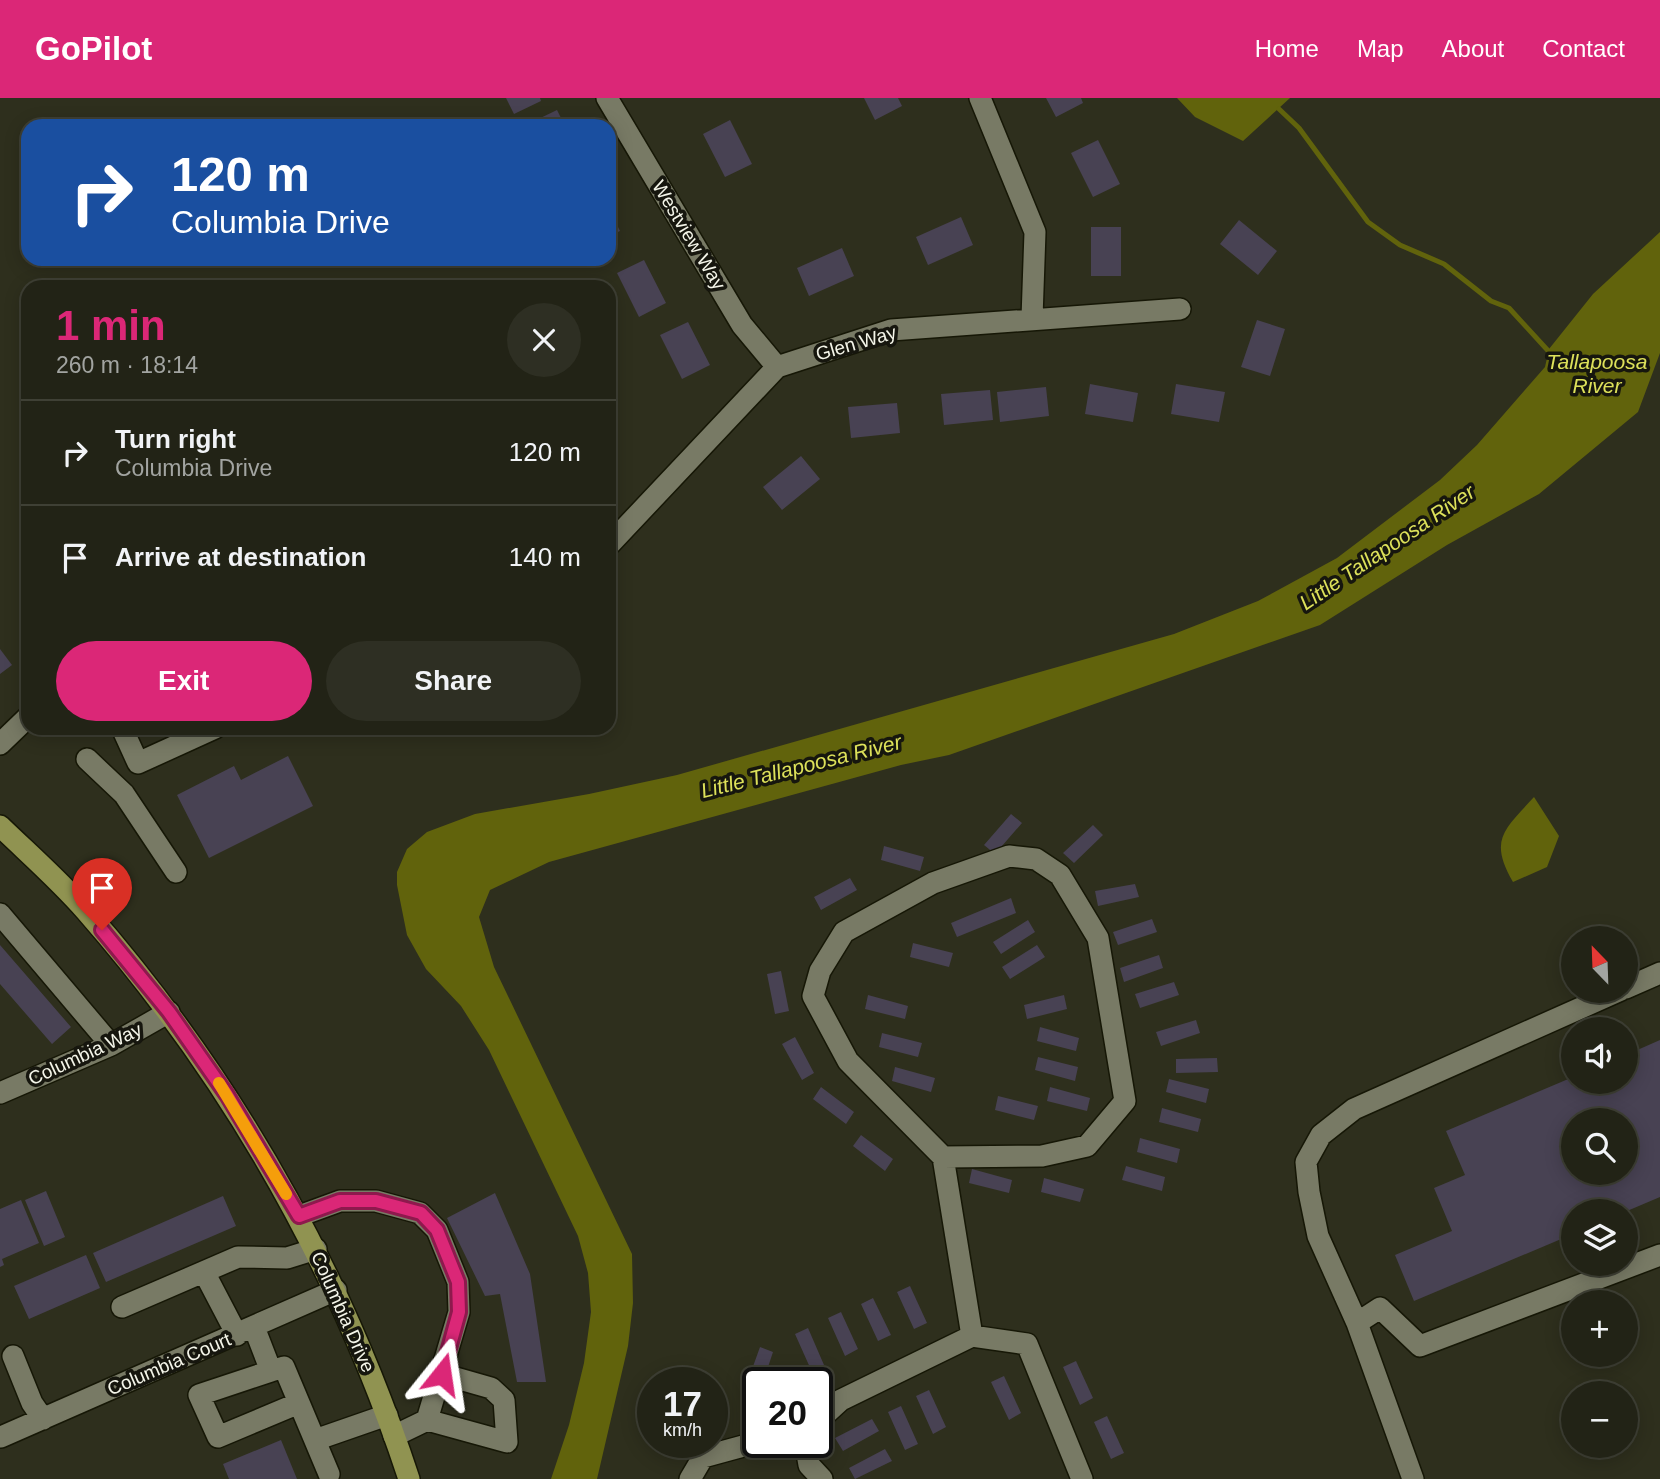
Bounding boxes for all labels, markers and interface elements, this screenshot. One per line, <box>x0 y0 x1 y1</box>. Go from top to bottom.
text: GoPilot <box>35 30 152 67</box>
text: Home <box>1255 35 1319 62</box>
text: Map <box>1357 35 1404 62</box>
text: About <box>1442 35 1504 62</box>
text: Contact <box>1542 35 1625 62</box>
icon: right <box>56 147 147 238</box>
text: 120 m <box>171 147 310 201</box>
street label: Westview Way <box>648 177 730 294</box>
text: Columbia Drive <box>171 204 390 240</box>
text: 1 min <box>56 302 166 349</box>
button: close <box>507 303 581 377</box>
street label: Glen Way <box>813 321 899 364</box>
water label: Tallapoosa River <box>1547 350 1647 397</box>
text: 260 m · 18:14 <box>56 352 198 378</box>
text: Turn right <box>115 424 236 454</box>
icon: right <box>56 434 94 472</box>
text: 120 m <box>509 437 581 467</box>
text: Columbia Drive <box>115 455 272 481</box>
water label: Little Tallapoosa River <box>1295 479 1480 614</box>
icon: arrive <box>56 539 94 577</box>
text: Arrive at destination <box>115 542 366 572</box>
text: 140 m <box>509 542 581 572</box>
button: Exit <box>56 641 312 721</box>
button: Share <box>326 641 581 721</box>
water label: Little Tallapoosa River <box>698 730 905 802</box>
pin <box>72 858 132 930</box>
icon: arrive <box>83 869 121 907</box>
north arrow <box>1561 926 1638 1003</box>
map controls <box>1561 926 1638 1458</box>
button: sound <box>1561 1017 1638 1094</box>
street label: Columbia Way <box>25 1018 146 1089</box>
button: search <box>1561 1108 1638 1185</box>
button: layers <box>1561 1199 1638 1276</box>
street label: Columbia Drive <box>307 1248 379 1376</box>
button: + <box>1561 1290 1638 1367</box>
street label: Columbia Court <box>104 1328 235 1399</box>
position arrow <box>405 1337 479 1411</box>
speed limit sign: 20 <box>742 1367 833 1458</box>
button: − <box>1561 1381 1638 1458</box>
text: 17 <box>663 1384 702 1423</box>
text: km/h <box>663 1420 702 1440</box>

